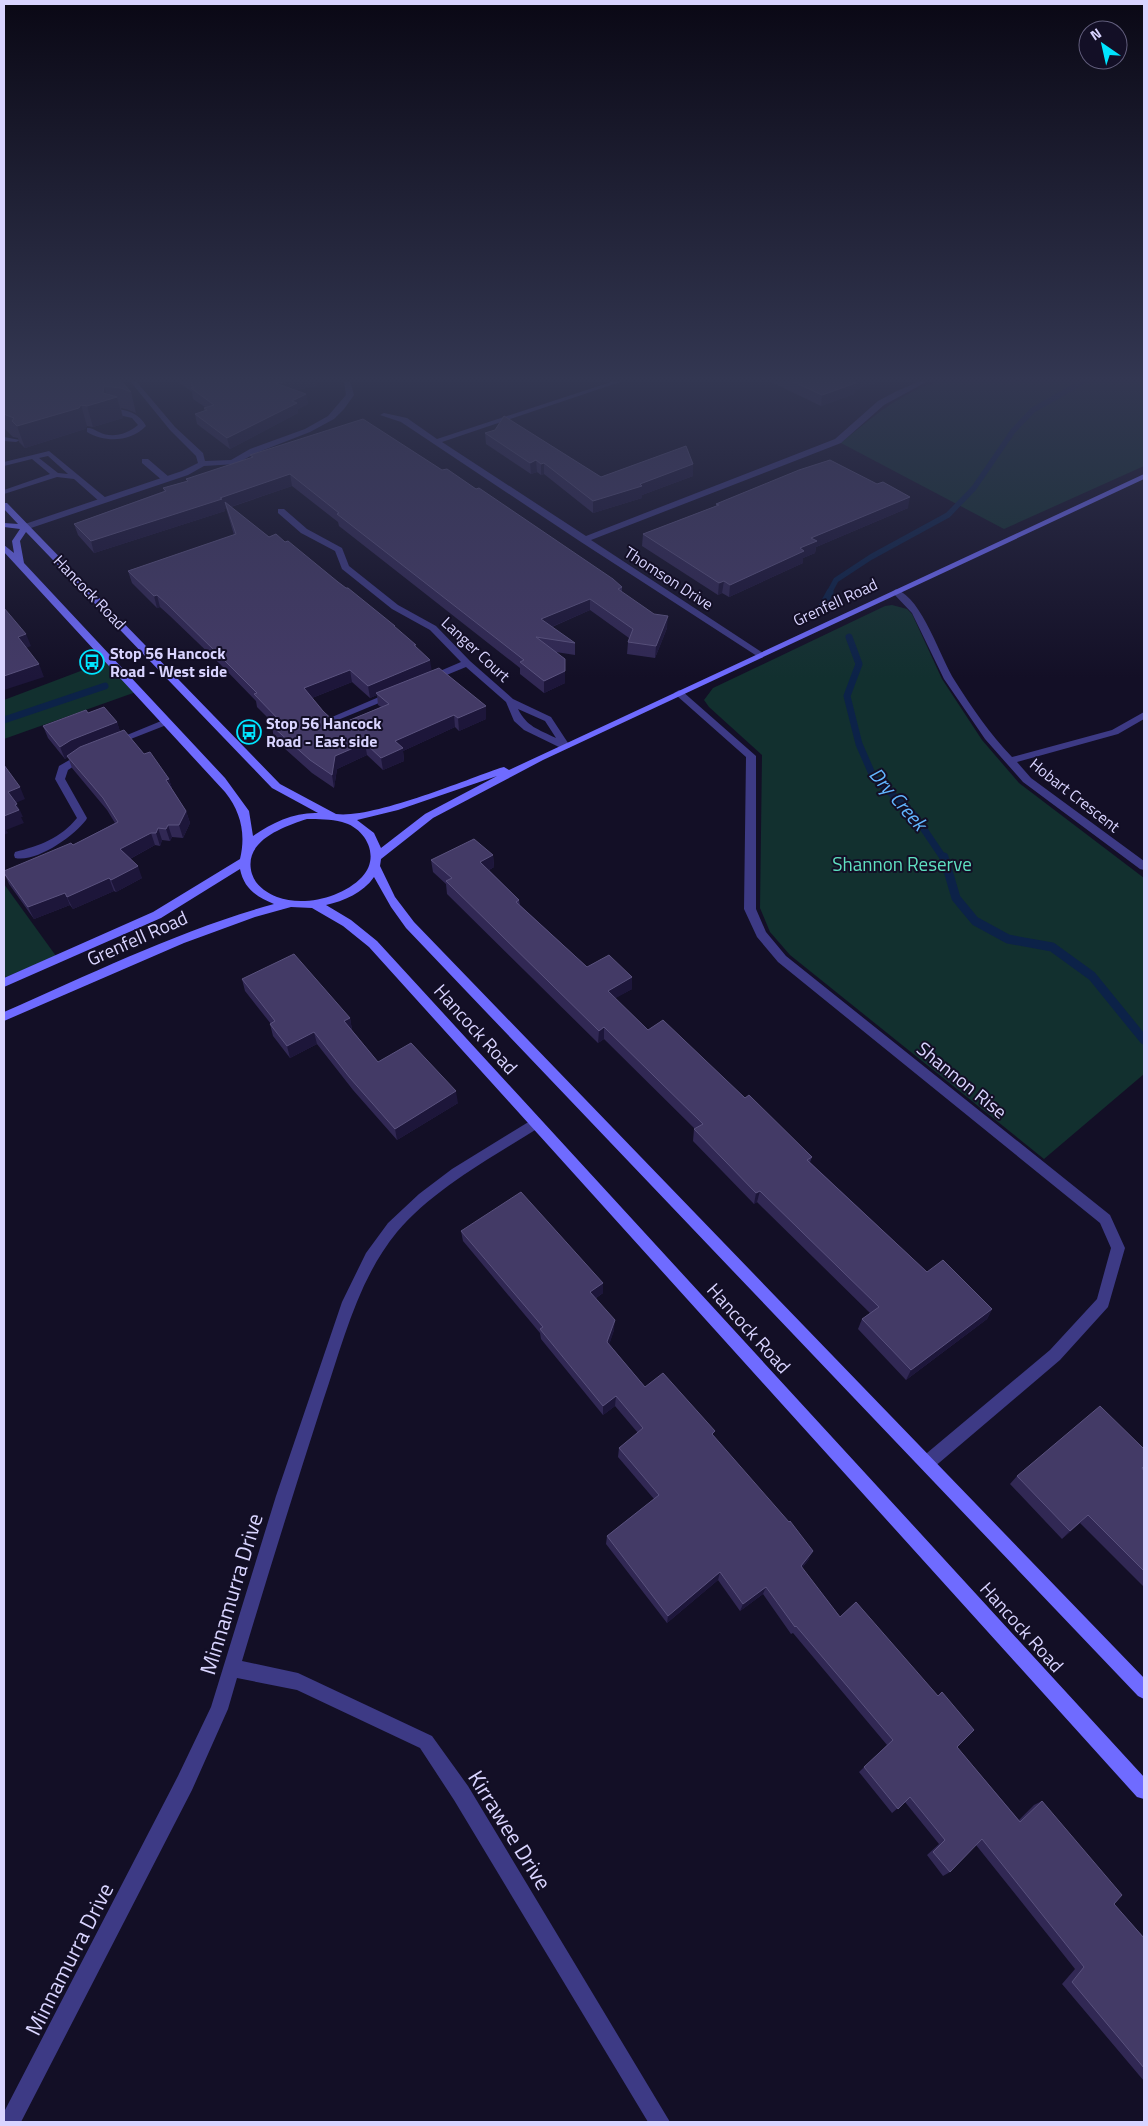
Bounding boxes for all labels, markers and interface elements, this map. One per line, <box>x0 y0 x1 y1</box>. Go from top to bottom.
north arrow <box>1078 20 1128 70</box>
text: N <box>1086 22 1105 45</box>
street label: Thomson Drive <box>620 540 718 616</box>
street label: Hancock Road <box>48 549 132 635</box>
street label: Grenfell Road <box>789 572 881 632</box>
street label: Langer Court <box>436 611 516 687</box>
place label: Stop 56 Hancock Road - West side <box>110 641 227 683</box>
bus stop icon: Stop 56 Hancock Road - West side <box>79 649 105 675</box>
place label: Stop 56 Hancock Road - East side <box>266 711 382 753</box>
bus stop icon: Stop 56 Hancock Road - East side <box>236 719 262 745</box>
street label: Hobart Crescent <box>1025 752 1126 838</box>
water label: Dry Creek <box>862 760 936 839</box>
park label: Shannon Reserve <box>832 849 972 878</box>
street label: Grenfell Road <box>82 902 192 973</box>
street label: Hancock Road <box>428 977 525 1081</box>
street label: Shannon Rise <box>911 1034 1014 1125</box>
street label: Hancock Road <box>701 1276 798 1380</box>
street label: Minnamurra Drive <box>190 1509 272 1679</box>
street label: Hancock Road <box>974 1575 1071 1679</box>
street label: Kirrawee Drive <box>460 1764 560 1896</box>
street label: Minnamurra Drive <box>16 1877 122 2041</box>

